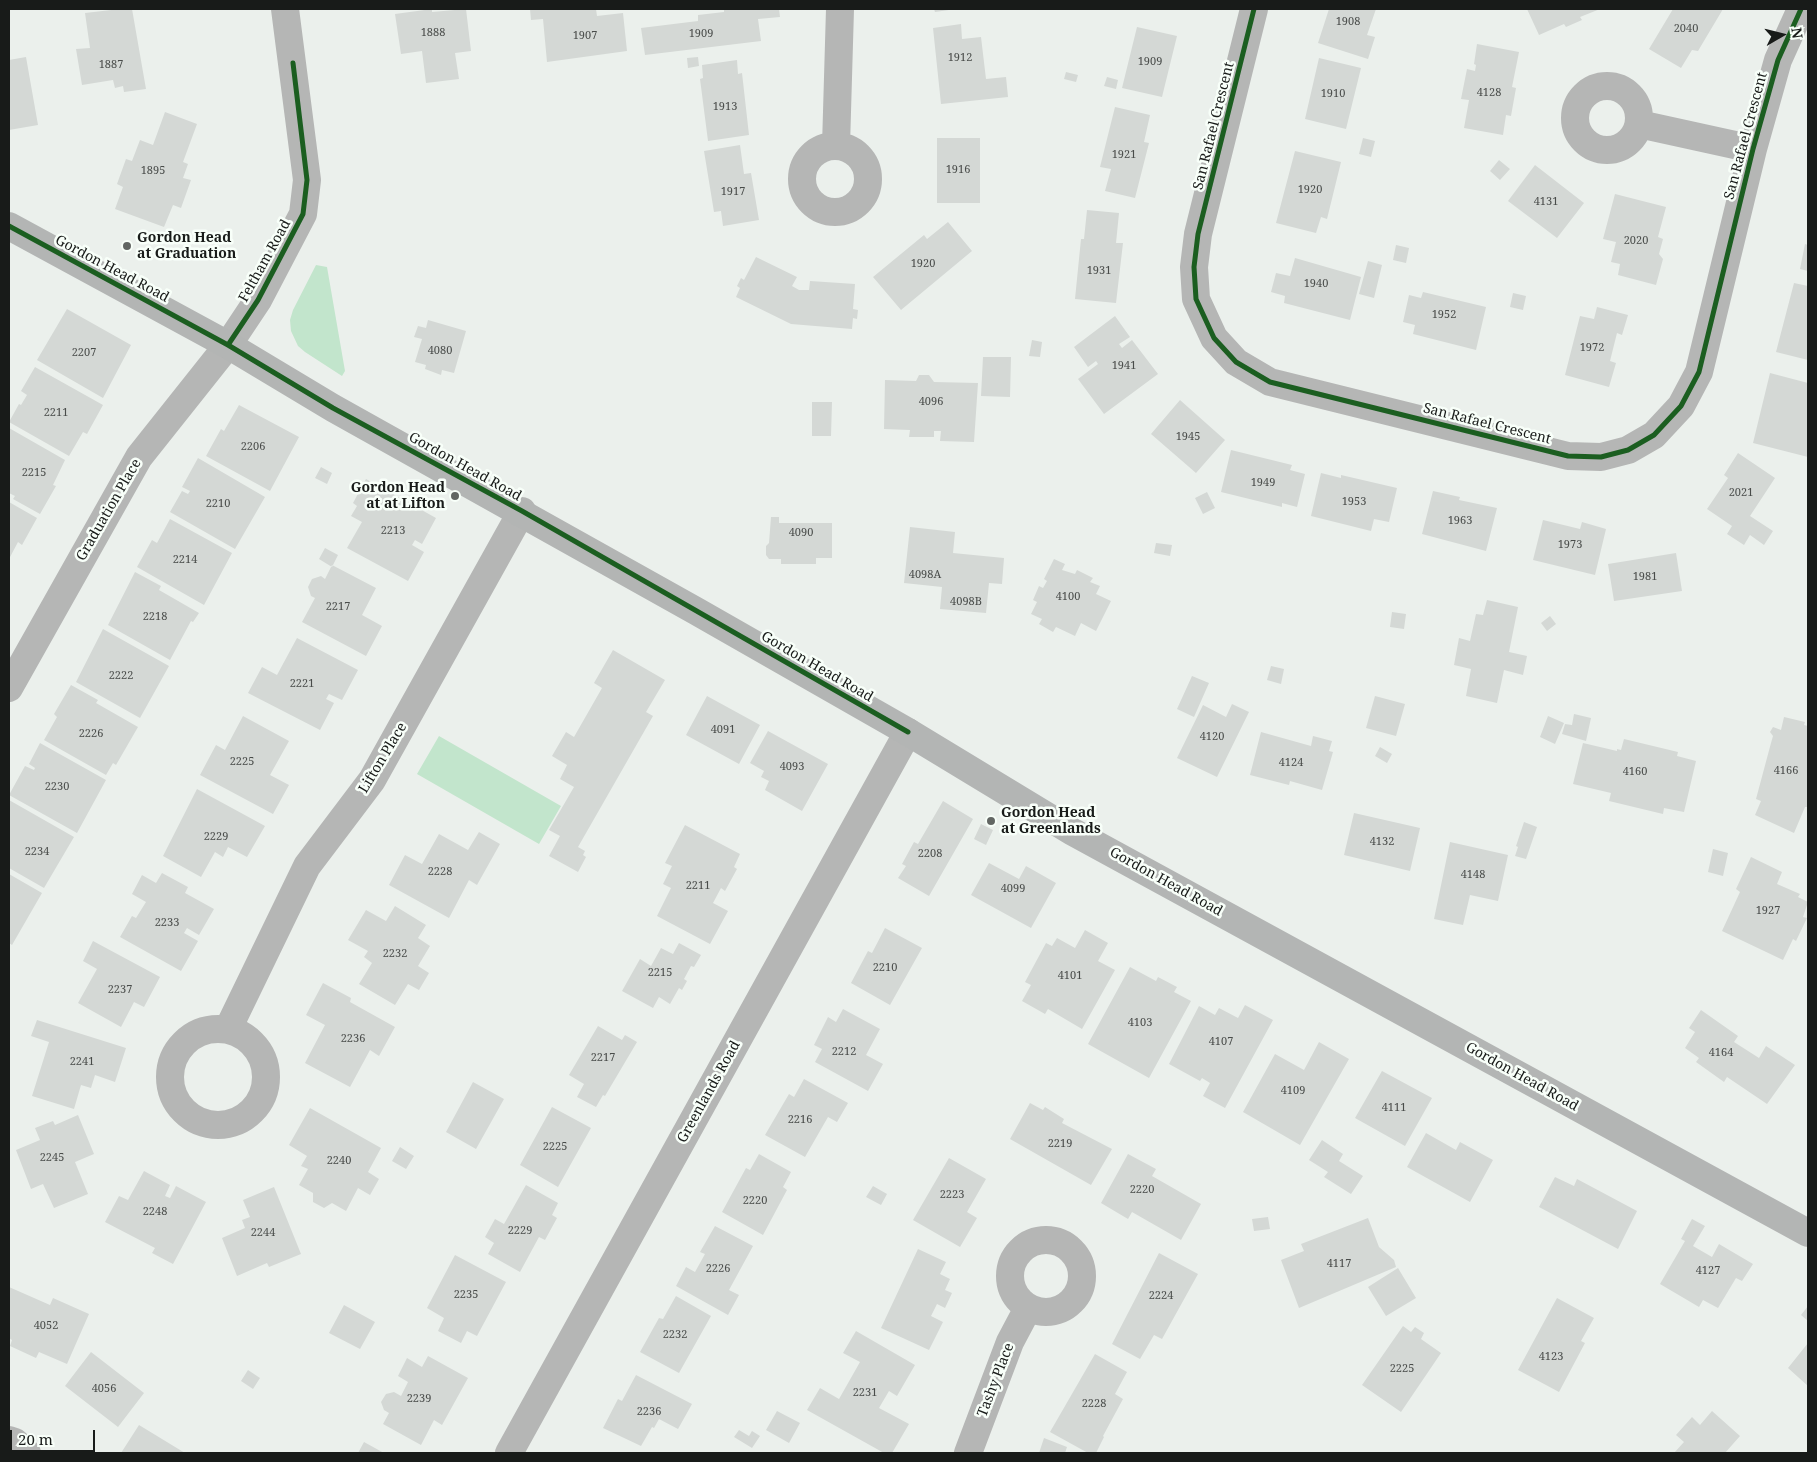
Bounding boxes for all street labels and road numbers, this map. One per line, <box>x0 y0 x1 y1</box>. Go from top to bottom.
street label: San Rafael Crescent <box>1190 60 1238 192</box>
street label: San Rafael Crescent <box>1721 71 1771 201</box>
street label: Feltham Road <box>235 217 295 305</box>
street label: Gordon Head Road <box>52 232 172 306</box>
street label: San Rafael Crescent <box>1421 400 1553 448</box>
street label: Gordon Head Road <box>406 429 524 505</box>
street label: Graduation Place <box>73 456 145 564</box>
street label: Gordon Head Road <box>758 628 876 706</box>
street label: Lifton Place <box>355 720 411 796</box>
street label: Gordon Head Road <box>1107 844 1225 920</box>
street label: Greenlands Road <box>674 1038 744 1146</box>
street label: Gordon Head Road <box>1463 1039 1581 1115</box>
street label: Tashy Place <box>974 1341 1018 1419</box>

